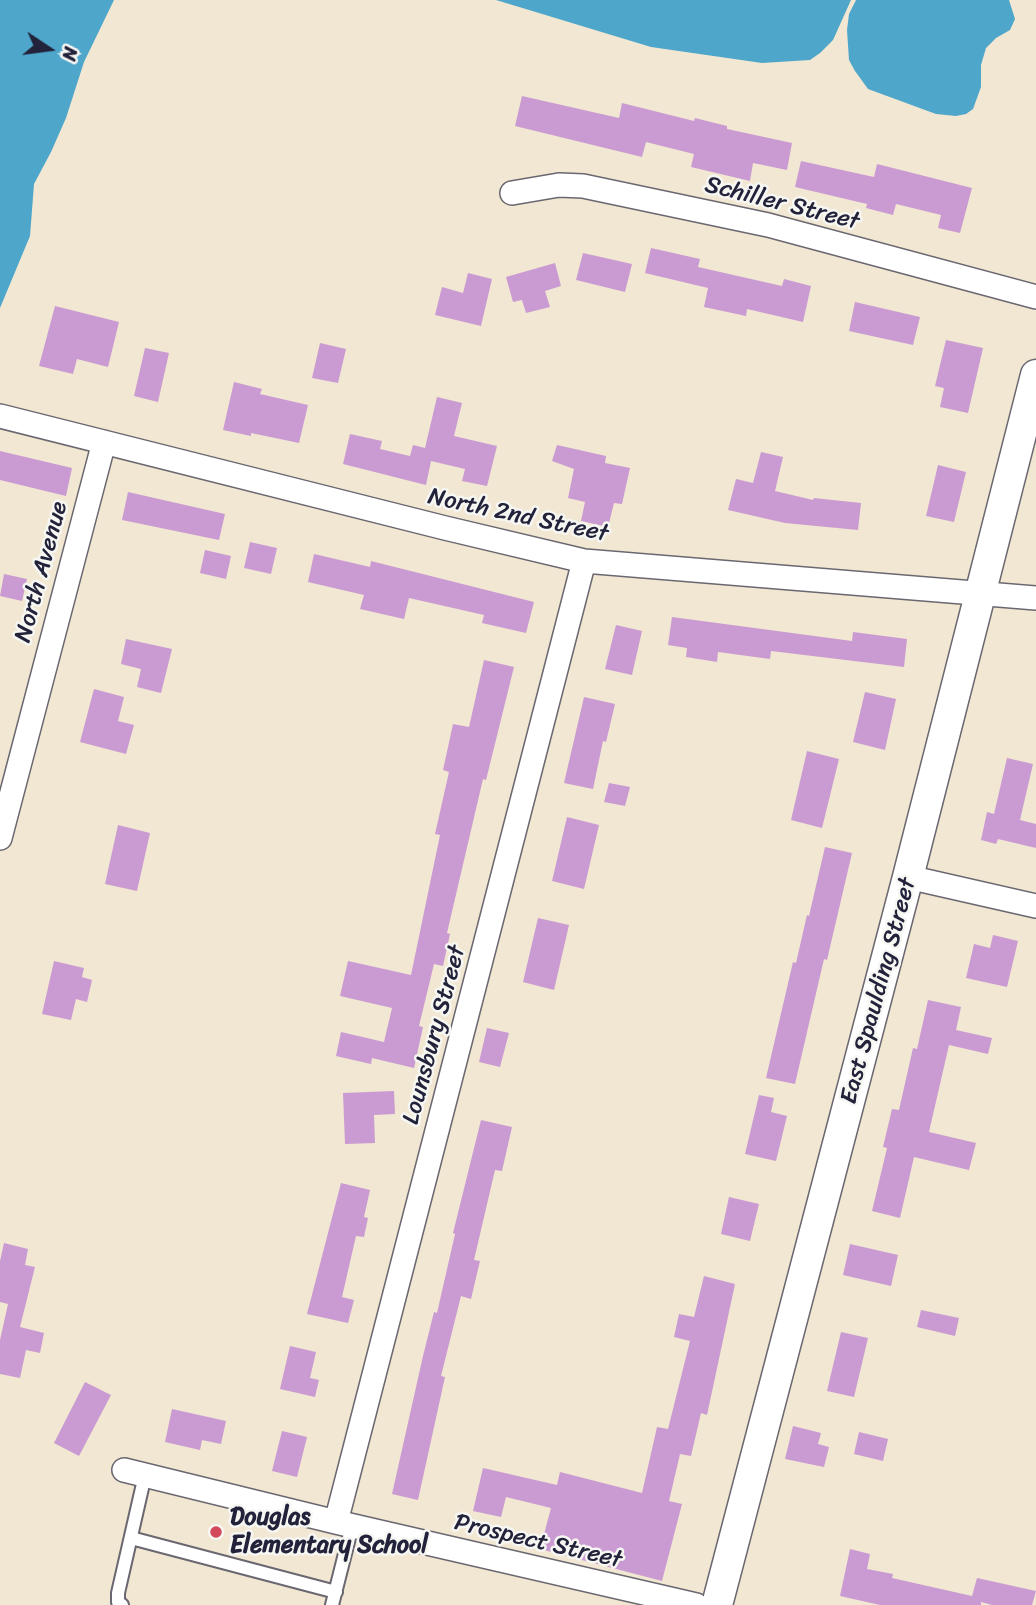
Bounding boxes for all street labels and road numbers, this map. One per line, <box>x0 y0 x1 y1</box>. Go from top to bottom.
street label: Schiller Street <box>702 171 862 237</box>
street label: North 2nd Street <box>425 483 611 549</box>
street label: North Avenue <box>9 498 75 646</box>
street label: East Spaulding Street <box>835 875 923 1107</box>
street label: Lounsbury Street <box>397 942 473 1128</box>
street label: Prospect Street <box>451 1509 625 1575</box>

